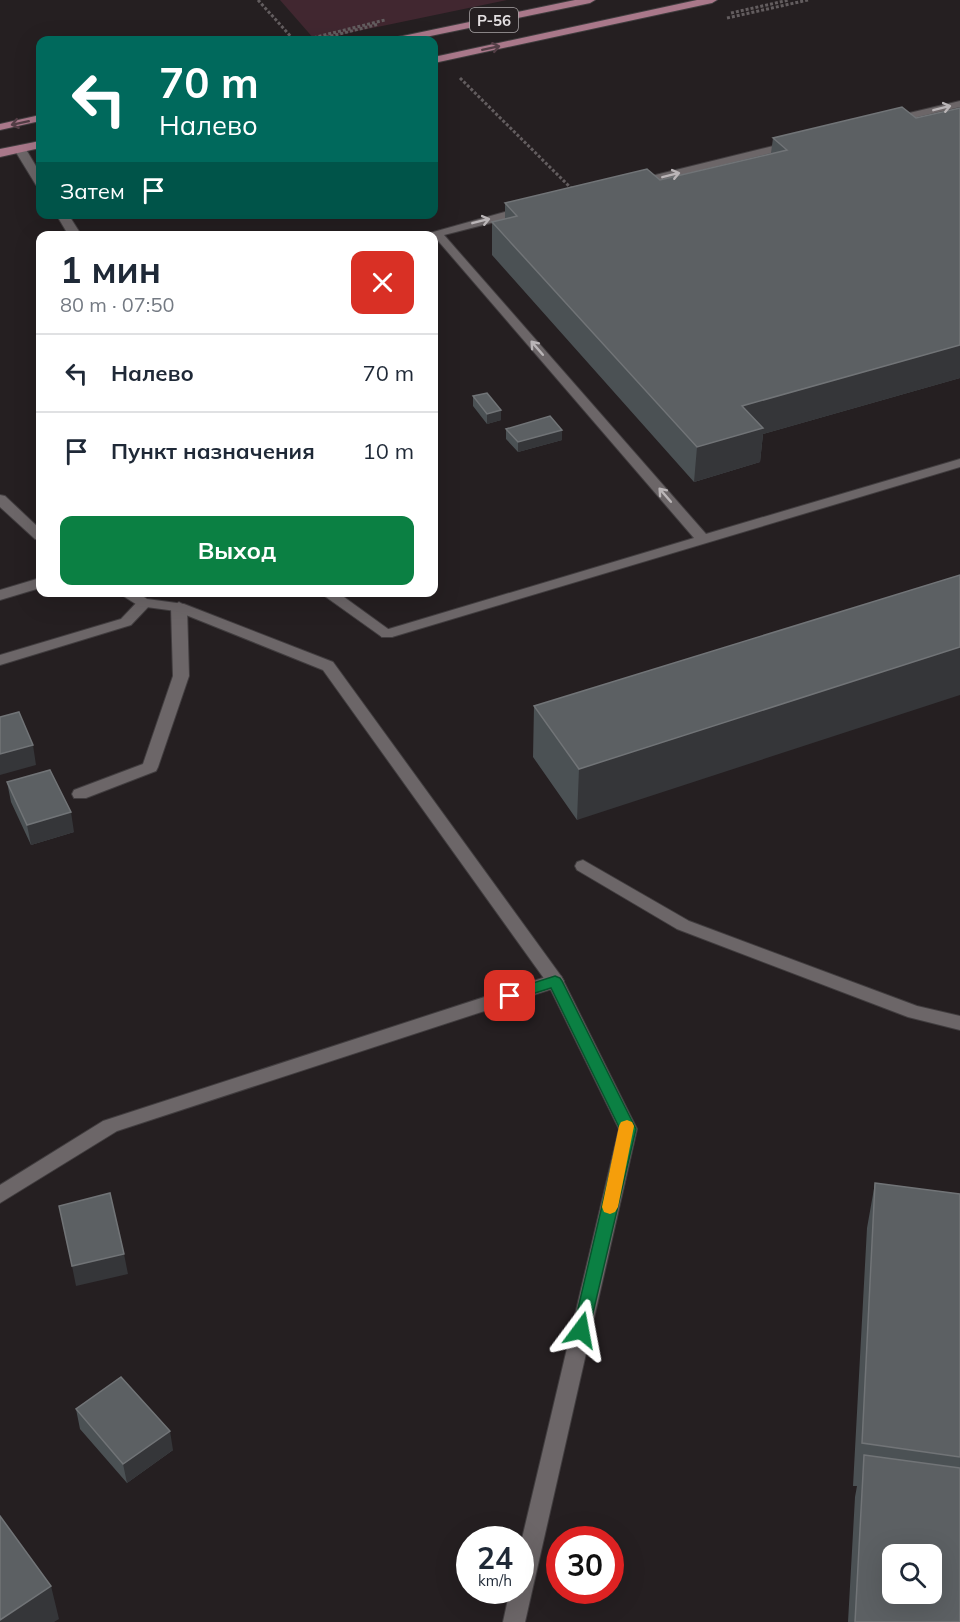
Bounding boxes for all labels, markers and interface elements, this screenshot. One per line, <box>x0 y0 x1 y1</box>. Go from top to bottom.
road number: Р-56 <box>470 8 518 32</box>
one-way arrow <box>480 42 500 53</box>
text: 70 m <box>159 56 259 109</box>
icon: left <box>60 60 138 138</box>
one-way arrow <box>932 102 951 114</box>
text: Налево <box>159 108 258 142</box>
one-way arrow <box>11 118 31 129</box>
one-way arrow <box>661 168 680 180</box>
icon: arrive <box>137 174 170 207</box>
text: Затем <box>60 177 125 205</box>
one-way arrow <box>472 215 491 227</box>
text: 1 мин <box>60 247 161 292</box>
button: close <box>351 251 414 314</box>
text: 80 m · 07:50 <box>60 292 174 317</box>
one-way arrow <box>530 341 544 356</box>
icon: left <box>60 357 93 390</box>
text: Налево <box>111 359 194 387</box>
text: 70 m <box>363 359 414 387</box>
icon: arrive <box>60 435 93 468</box>
text: Пункт назначения <box>111 437 315 465</box>
text: 10 m <box>363 437 414 465</box>
one-way arrow <box>658 488 672 503</box>
button: Выход <box>60 516 414 585</box>
pin <box>484 970 535 1021</box>
icon: arrive <box>493 979 526 1012</box>
position arrow <box>549 1298 613 1362</box>
speed limit sign: 30 <box>546 1526 624 1604</box>
text: 24 <box>477 1539 513 1577</box>
map controls <box>882 1544 942 1604</box>
button: search <box>882 1544 942 1604</box>
text: km/h <box>478 1571 512 1590</box>

